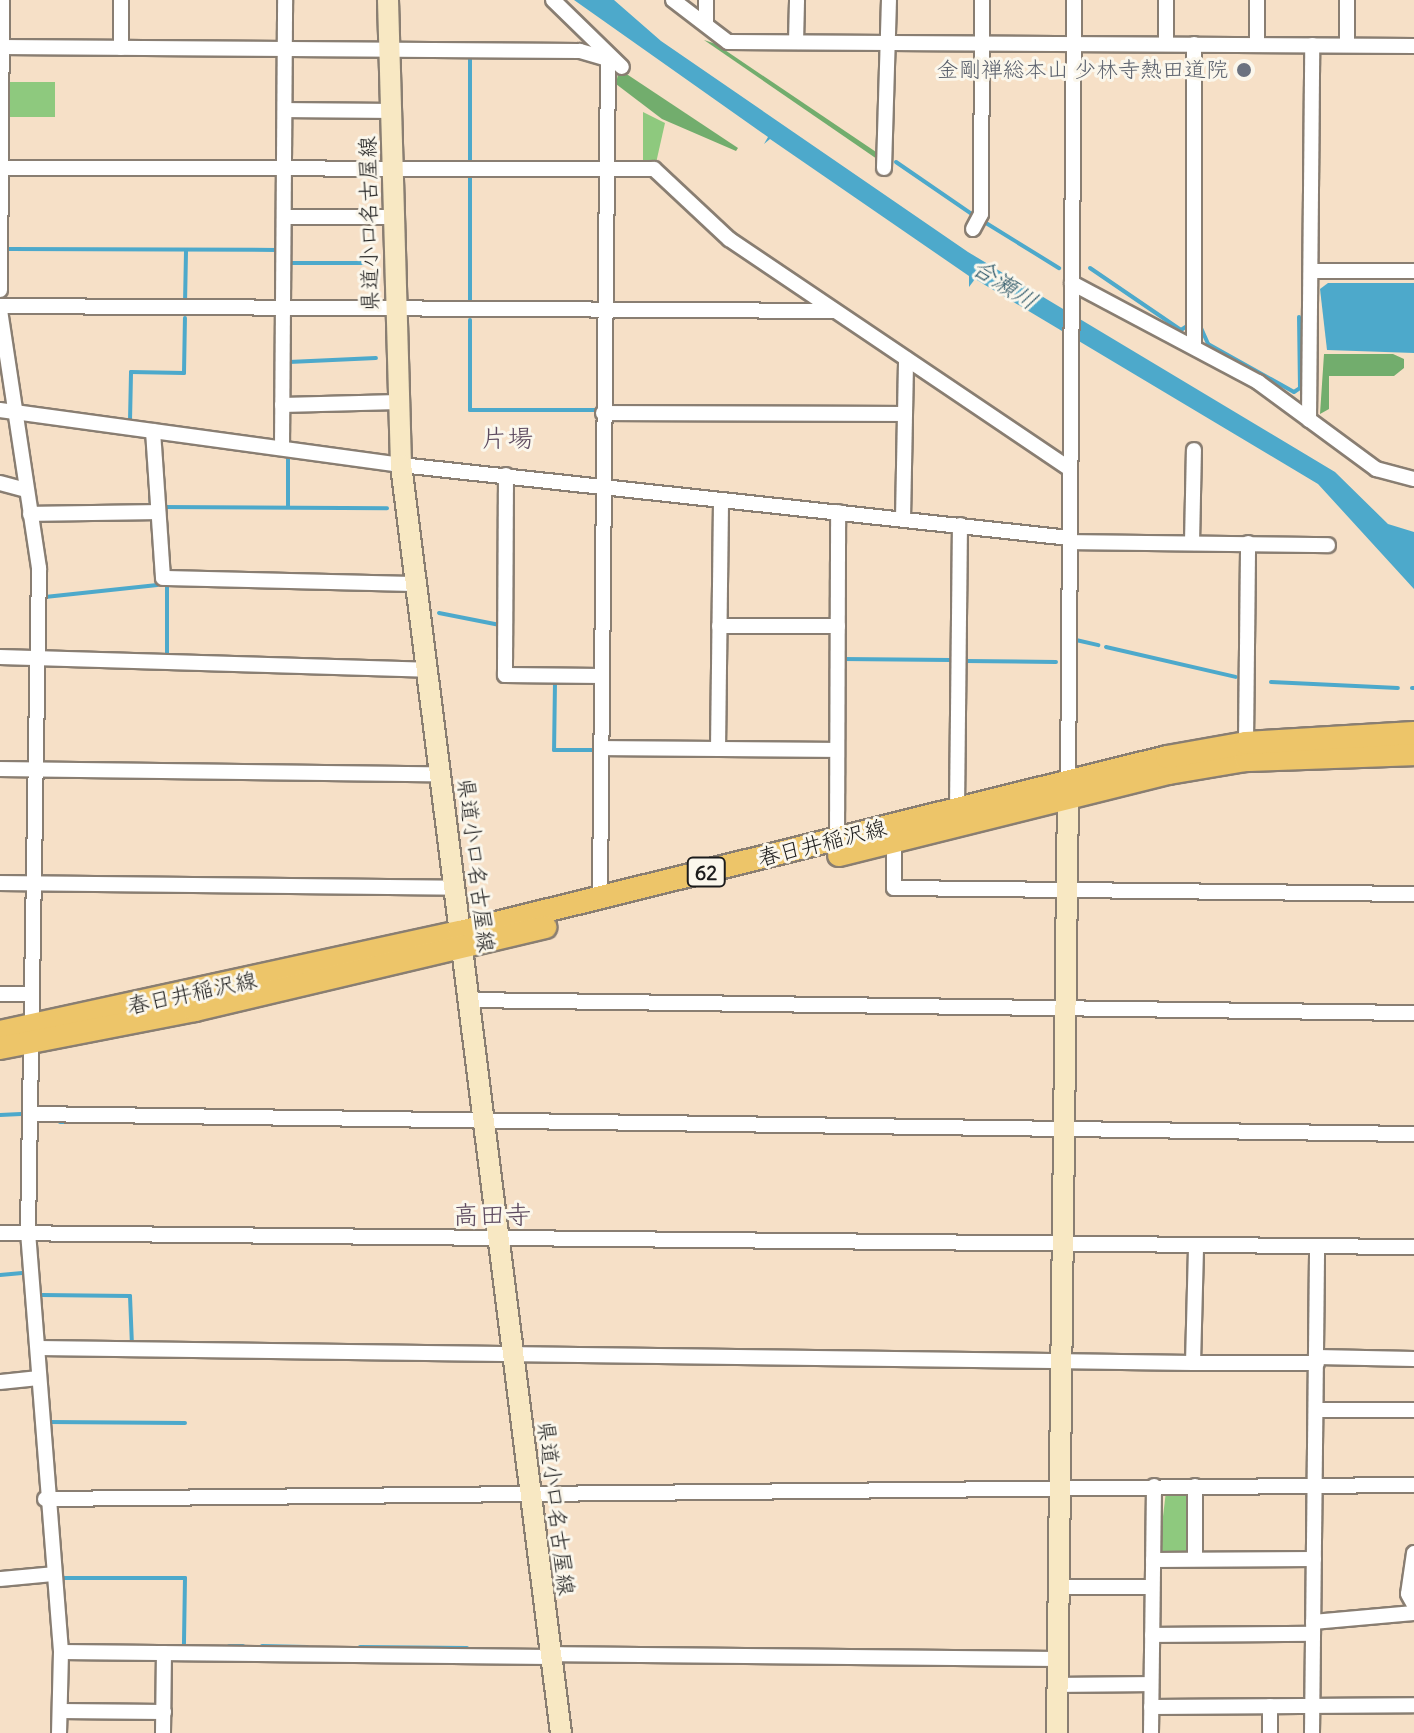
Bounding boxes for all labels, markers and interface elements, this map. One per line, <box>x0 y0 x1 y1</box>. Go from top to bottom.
place label: 金剛禅総本山 少林寺熱田道院 <box>937 57 1228 83</box>
marker: 金剛禅総本山 少林寺熱田道院 <box>1235 61 1253 79</box>
street label: 県道小口名古屋線 <box>354 136 384 312</box>
water label: 合瀬川 <box>967 252 1043 316</box>
district label: 片場 <box>481 422 533 454</box>
street label: 県道小口名古屋線 <box>452 776 500 954</box>
street label: 春日井稲沢線 <box>755 814 889 872</box>
road number: 62 <box>686 856 726 888</box>
street label: 春日井稲沢線 <box>125 966 259 1020</box>
district label: 高田寺 <box>453 1199 531 1231</box>
street label: 県道小口名古屋線 <box>532 1419 580 1597</box>

